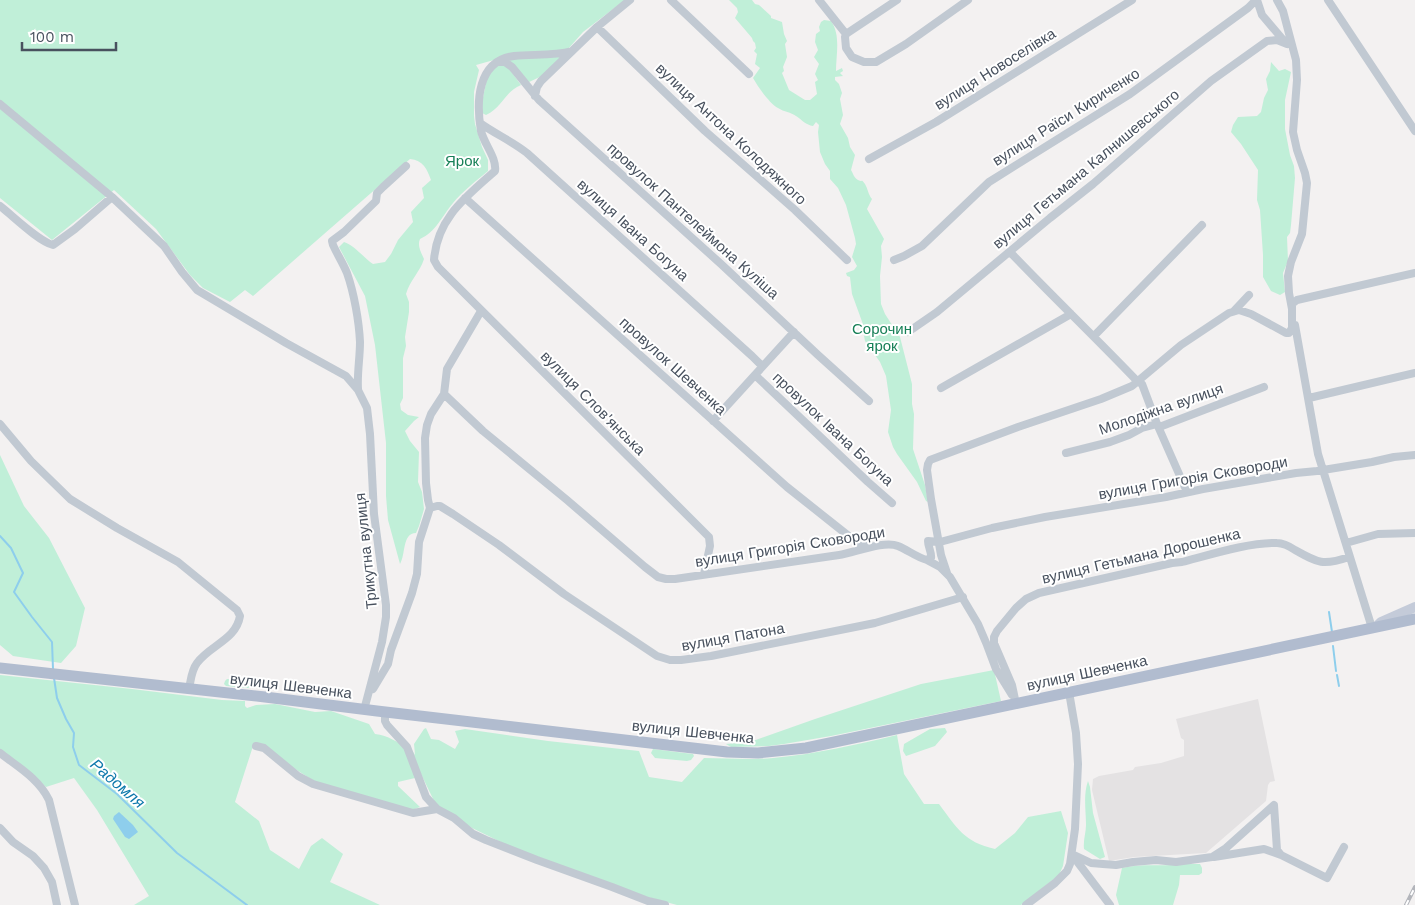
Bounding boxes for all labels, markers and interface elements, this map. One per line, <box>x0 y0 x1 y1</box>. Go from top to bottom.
scale bar <box>22 20 116 52</box>
street label: вулиця Новоселівка <box>931 24 1060 114</box>
text: 100 m <box>30 28 74 46</box>
street label: вулиця Антона Колодяжного <box>652 59 810 209</box>
street label: вулиця Раїси Кириченко <box>989 64 1143 170</box>
street label: вулиця Гетьмана Калнишевського <box>989 85 1183 253</box>
street label: провулок Пантелеймона Куліша <box>603 139 783 303</box>
park label: Ярок <box>445 152 479 170</box>
street label: вулиця Івана Богуна <box>574 175 693 285</box>
street label: провулок Шевченка <box>616 313 731 419</box>
park label: Сорочин ярок <box>852 320 912 355</box>
street label: вулиця Слов'янська <box>537 347 649 459</box>
street label: провулок Івана Богуна <box>769 368 898 490</box>
street label: Молодіжна вулиця <box>1097 379 1225 439</box>
street label: вулиця Григорія Сковороди <box>1097 452 1289 504</box>
street label: Трикутна вулиця <box>351 492 381 610</box>
street label: вулиця Григорія Сковороди <box>694 523 886 571</box>
street label: вулиця Гетьмана Дорошенка <box>1040 524 1243 588</box>
street label: вулиця Патона <box>680 619 787 655</box>
street label: вулиця Шевченка <box>1025 651 1150 695</box>
street label: вулиця Шевченка <box>229 670 354 702</box>
street label: вулиця Шевченка <box>631 717 756 747</box>
water label: Радомля <box>87 755 149 812</box>

